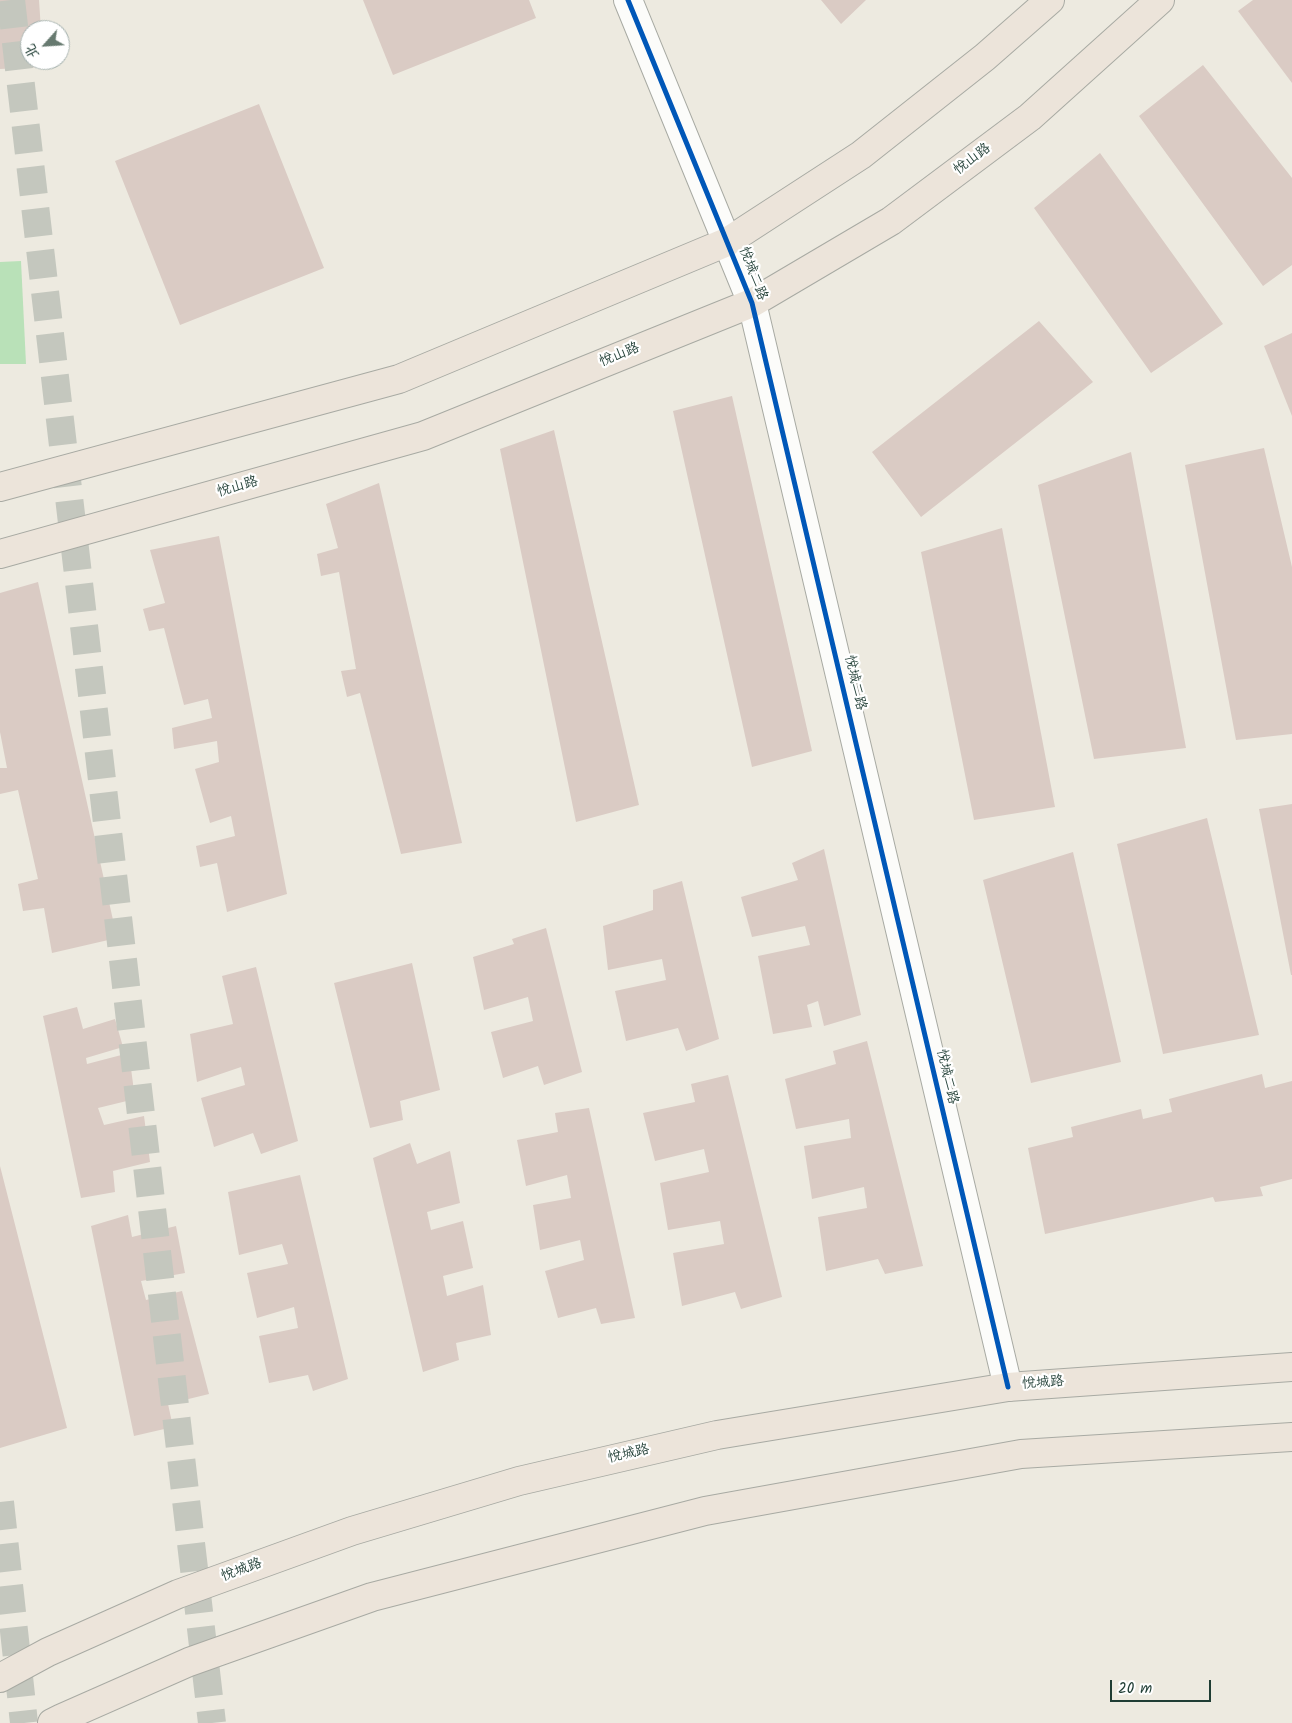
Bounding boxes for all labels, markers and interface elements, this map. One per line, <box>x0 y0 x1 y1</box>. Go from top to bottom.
north arrow <box>20 20 70 70</box>
text: 北 <box>19 40 45 62</box>
street label: 悦山路 <box>951 141 995 179</box>
street label: 悦城二路 <box>734 245 770 303</box>
street label: 悦山路 <box>597 340 643 372</box>
street label: 悦山路 <box>215 474 261 502</box>
street label: 悦城二路 <box>840 654 868 712</box>
street label: 悦城二路 <box>932 1048 960 1106</box>
street label: 悦城路 <box>1021 1374 1065 1394</box>
street label: 悦城路 <box>607 1442 651 1468</box>
street label: 悦城路 <box>219 1556 265 1586</box>
scale bar <box>1112 1670 1213 1702</box>
text: 20 m <box>1118 1677 1152 1701</box>

